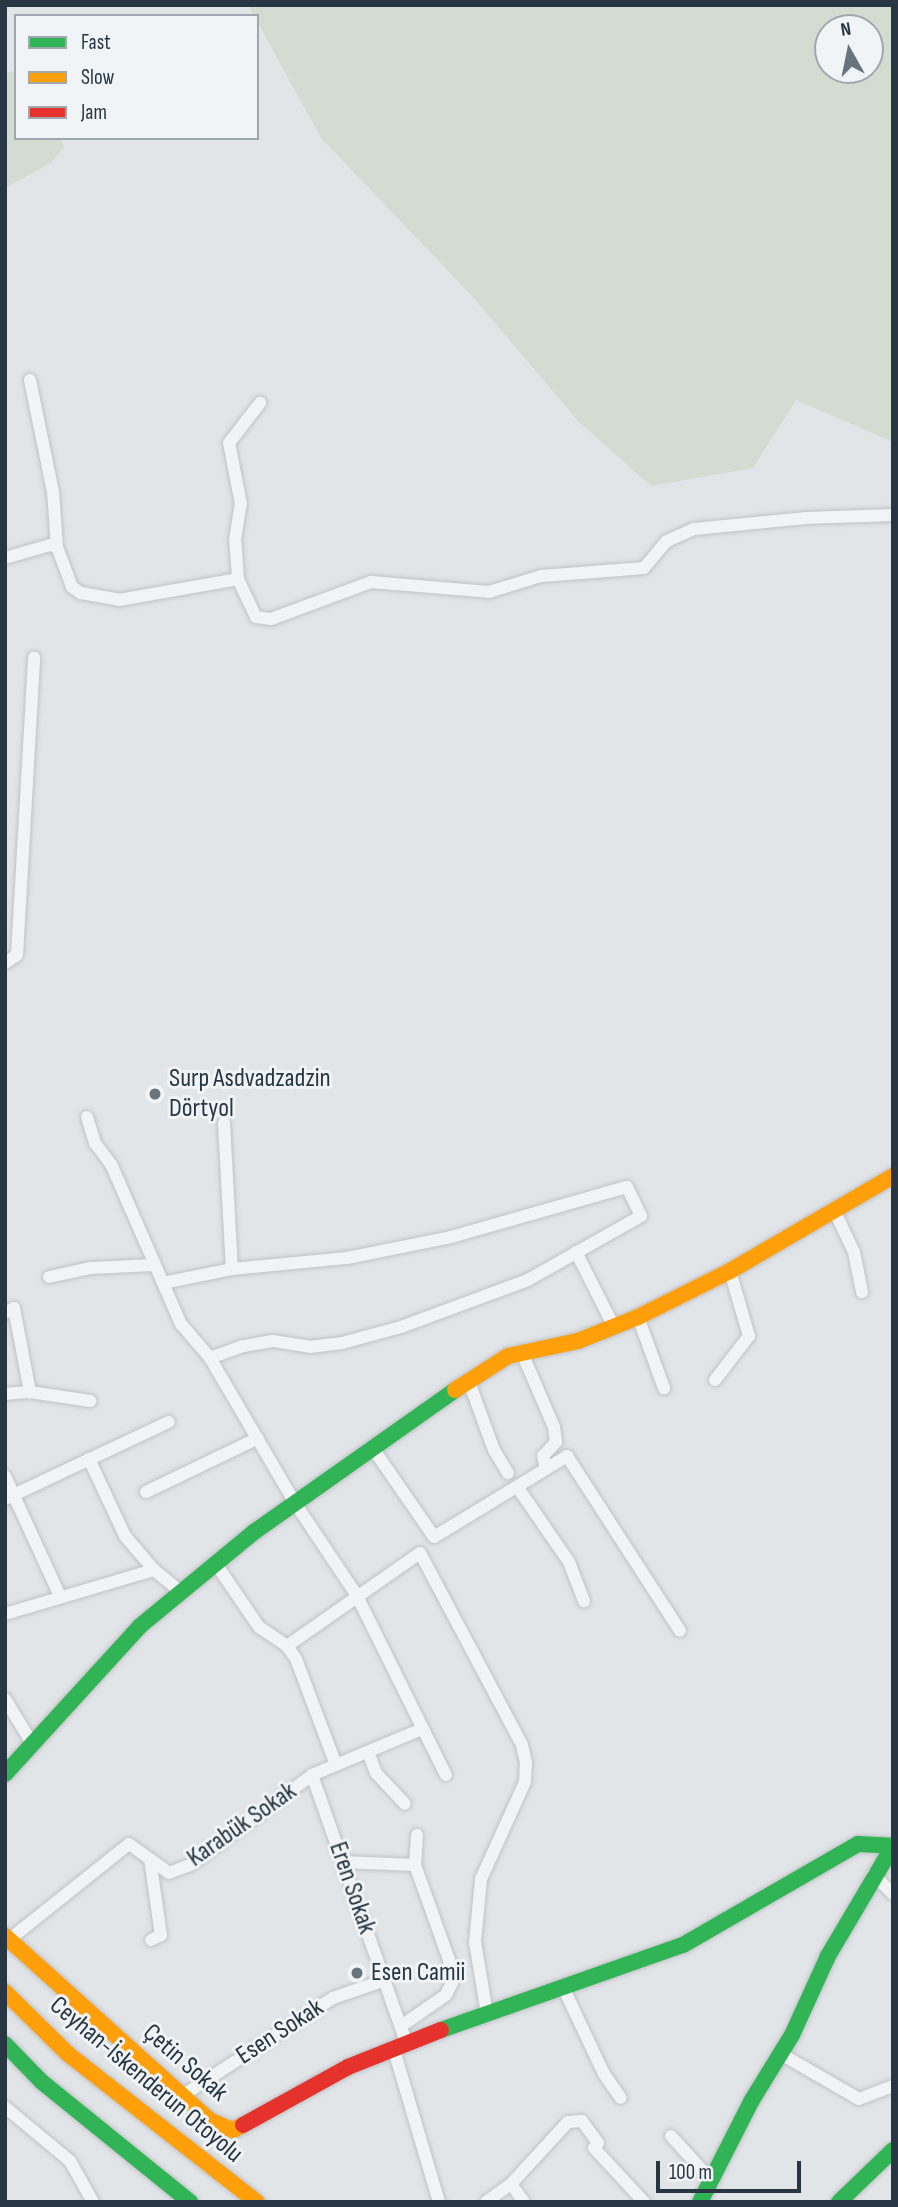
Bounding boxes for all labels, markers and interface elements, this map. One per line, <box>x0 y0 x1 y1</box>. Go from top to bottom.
legend <box>14 14 259 140</box>
north arrow <box>814 14 884 84</box>
text: N <box>839 18 853 42</box>
text: Fast <box>81 30 111 55</box>
text: Slow <box>81 65 114 90</box>
text: Jam <box>81 100 107 125</box>
place label: Surp Asdvadzadzin Dörtyol <box>169 1063 331 1124</box>
marker: Surp Asdvadzadzin Dörtyol <box>147 1086 163 1102</box>
street label: Karabük Sokak <box>181 1776 303 1874</box>
street label: Eren Sokak <box>322 1838 382 1938</box>
place label: Esen Camii <box>371 1957 465 1989</box>
marker: Esen Camii <box>349 1965 365 1981</box>
street label: Ceyhan-İskenderun Otoyolu <box>43 1990 249 2170</box>
street label: Esen Sokak <box>231 1992 329 2072</box>
street label: Çetin Sokak <box>136 2018 234 2108</box>
scale bar <box>660 2148 805 2192</box>
text: 100 m <box>669 2160 712 2185</box>

